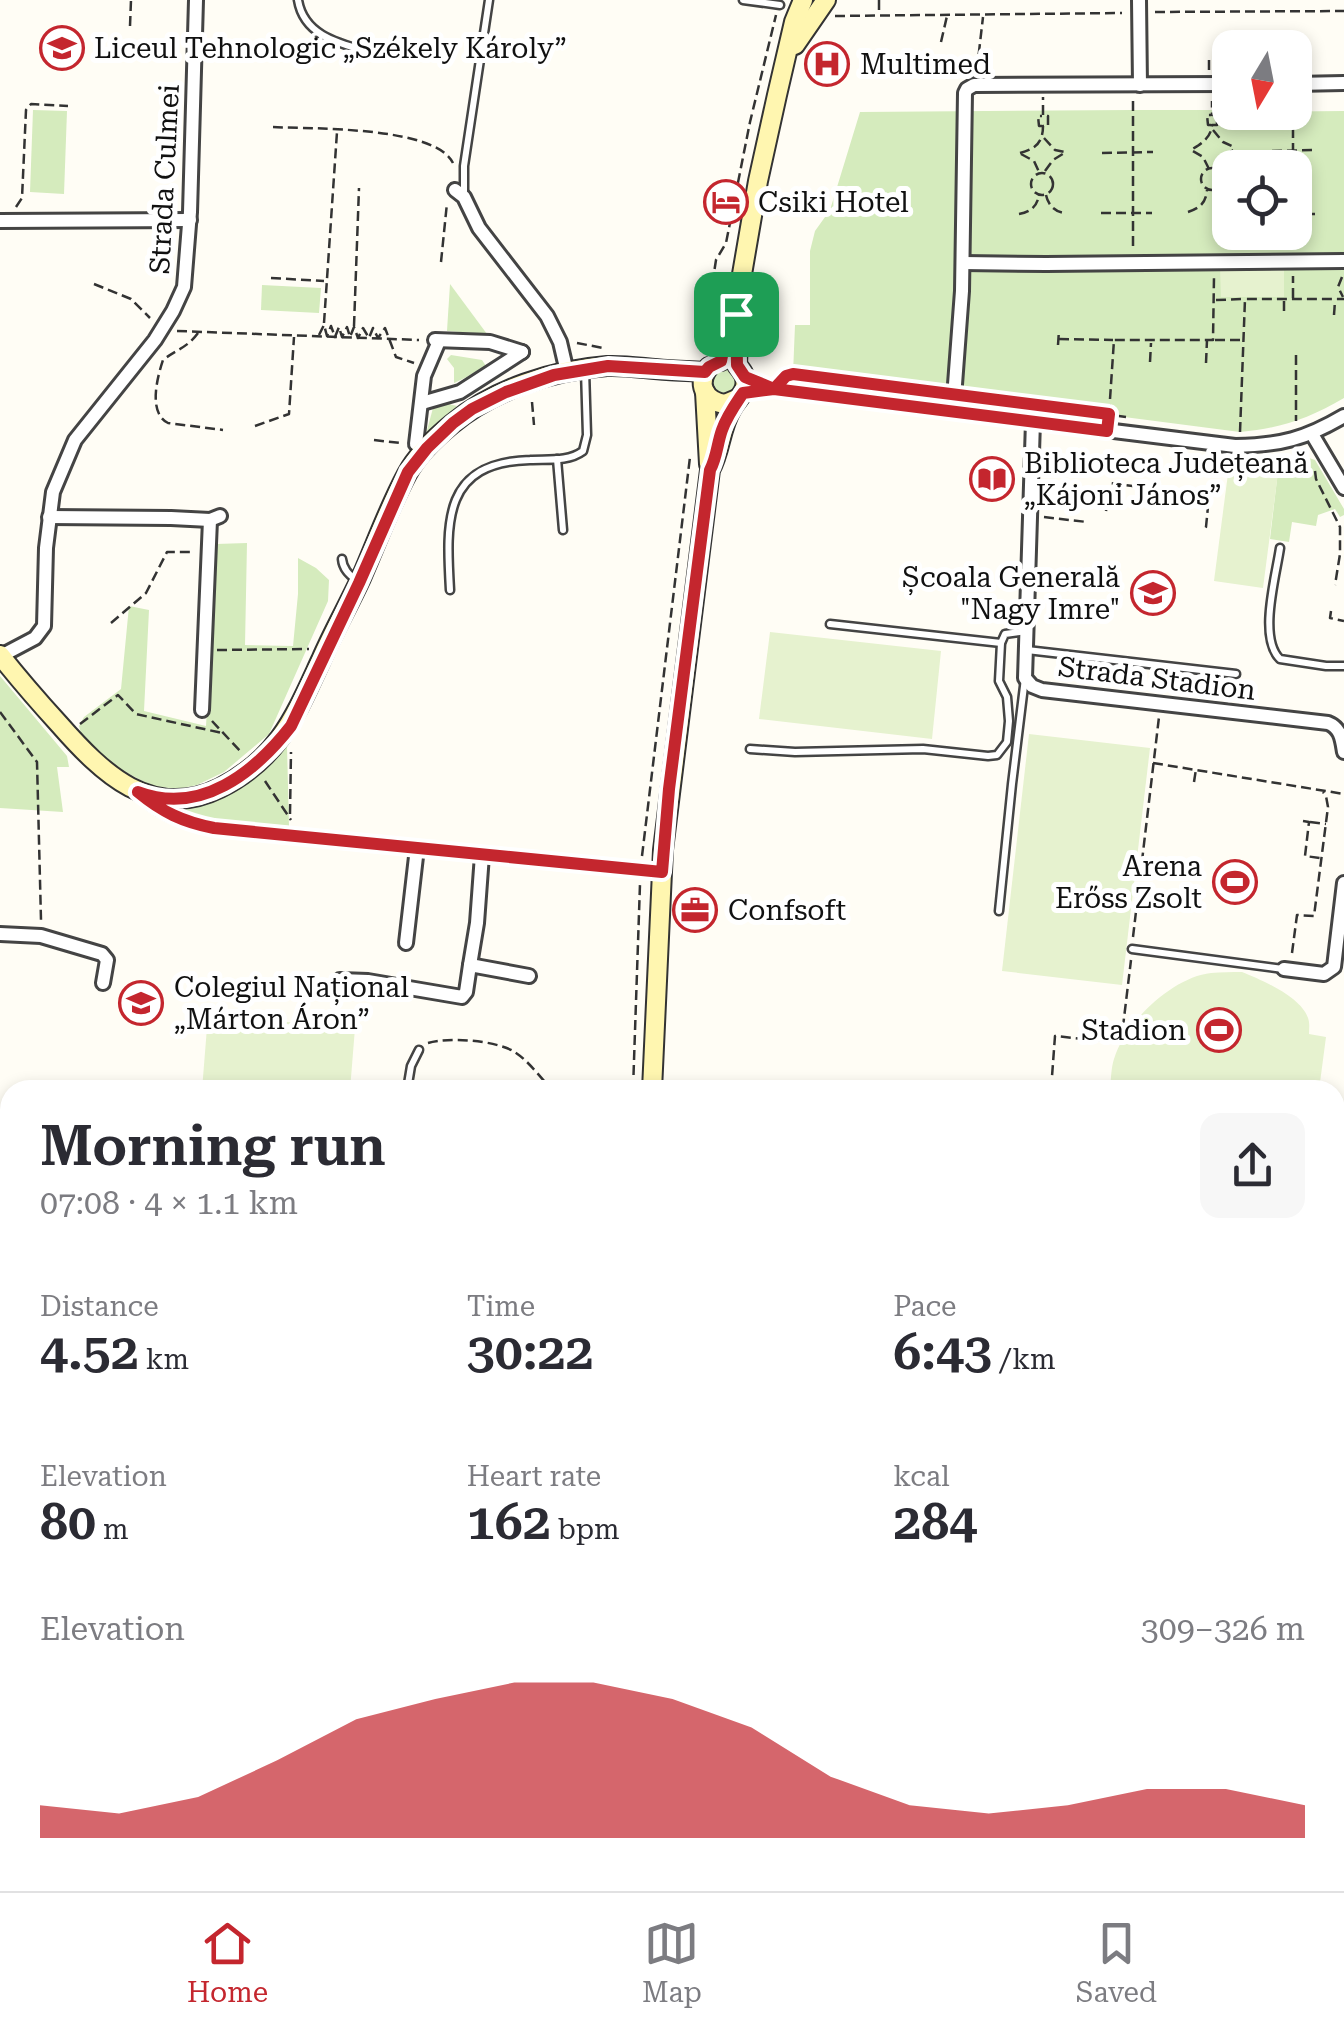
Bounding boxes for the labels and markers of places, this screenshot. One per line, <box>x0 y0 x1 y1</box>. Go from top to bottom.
school or university icon: Liceul Tehnologic „Székely Károly” <box>39 25 85 71</box>
place label: Liceul Tehnologic „Székely Károly” <box>94 32 567 65</box>
hospital icon: Multimed <box>804 41 850 87</box>
place label: Multimed <box>860 48 991 81</box>
hotel icon: Csiki Hotel <box>703 179 749 225</box>
place label: Csiki Hotel <box>758 186 909 219</box>
pin <box>694 272 779 357</box>
place label: Biblioteca Județeană „Kájoni János” <box>1024 447 1308 512</box>
library icon: Biblioteca Județeană „Kájoni János” <box>969 456 1015 502</box>
place label: Școala Generală "Nagy Imre" <box>902 561 1120 626</box>
school or university icon: Școala Generală "Nagy Imre" <box>1130 570 1176 616</box>
place label: Arena Erőss Zsolt <box>1055 850 1202 915</box>
sports icon: Arena Erőss Zsolt <box>1212 859 1258 905</box>
office icon: Confsoft <box>672 887 718 933</box>
place label: Confsoft <box>728 894 846 927</box>
place label: Colegiul Național „Márton Áron” <box>174 971 409 1036</box>
school or university icon: Colegiul Național „Márton Áron” <box>118 980 164 1026</box>
sports icon: Stadion <box>1196 1007 1242 1053</box>
place label: Stadion <box>1081 1014 1186 1047</box>

